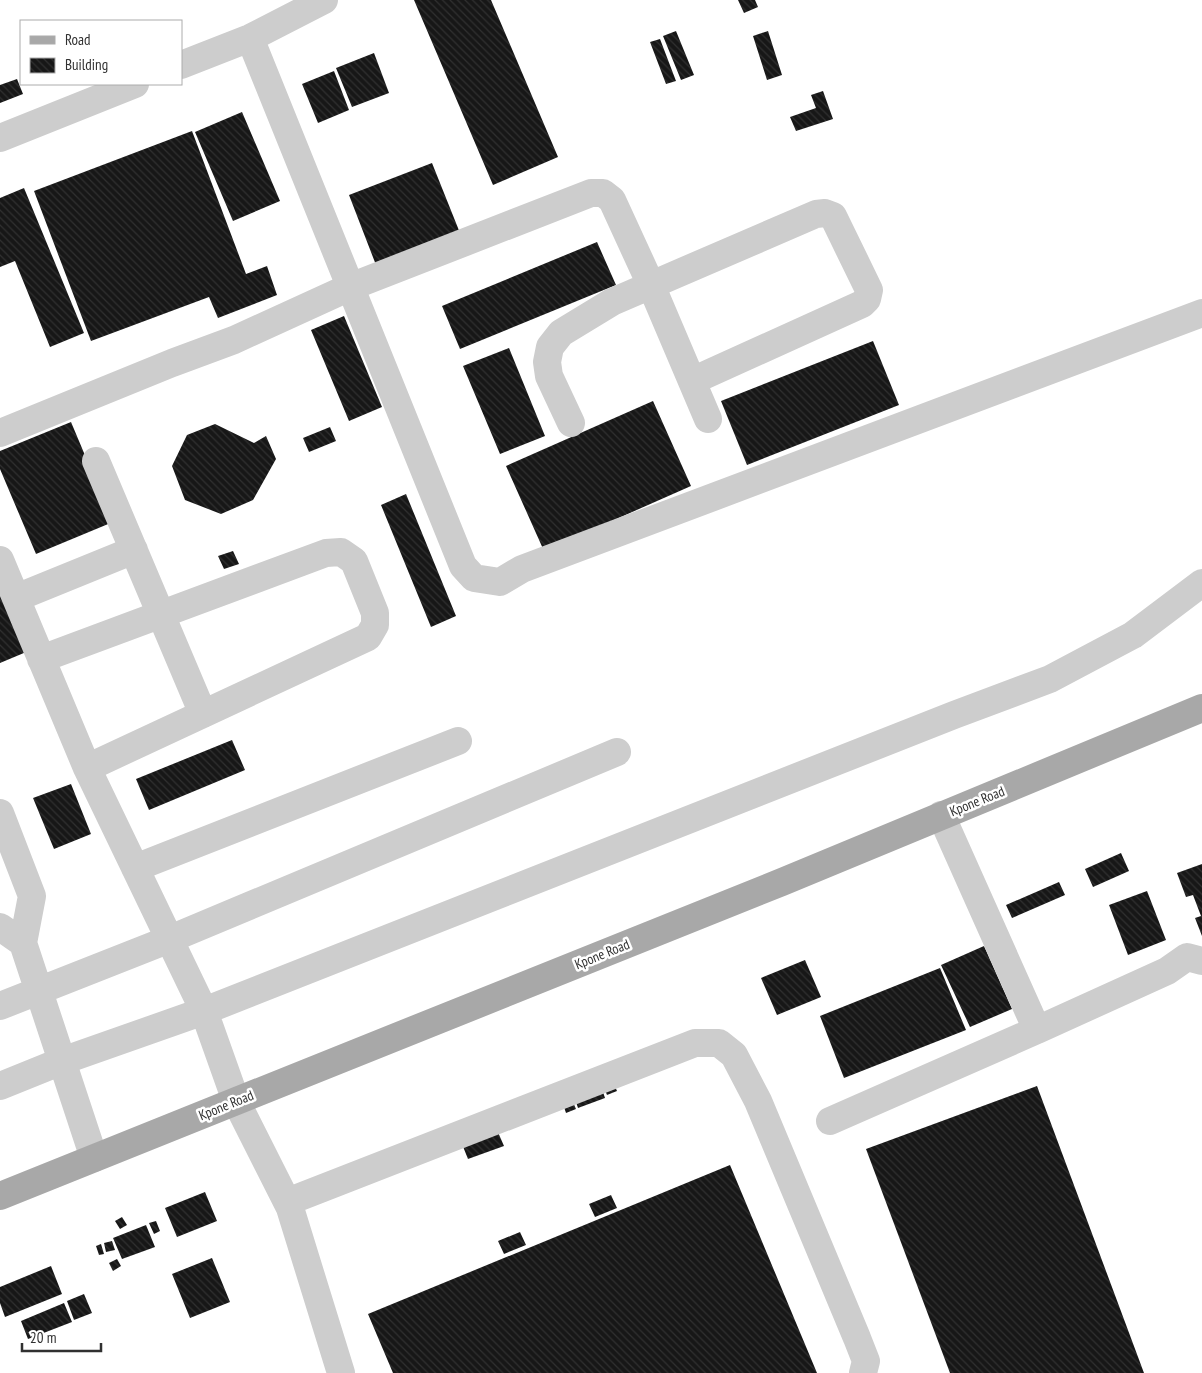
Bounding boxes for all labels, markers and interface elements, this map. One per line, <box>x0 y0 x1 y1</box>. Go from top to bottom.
legend <box>20 20 182 85</box>
text: Road <box>65 30 91 49</box>
text: Building <box>65 55 108 74</box>
street label: Kpone Road <box>947 782 1007 820</box>
street label: Kpone Road <box>572 935 632 973</box>
street label: Kpone Road <box>196 1086 256 1124</box>
scale bar <box>22 1320 101 1352</box>
text: 20 m <box>30 1328 56 1347</box>

